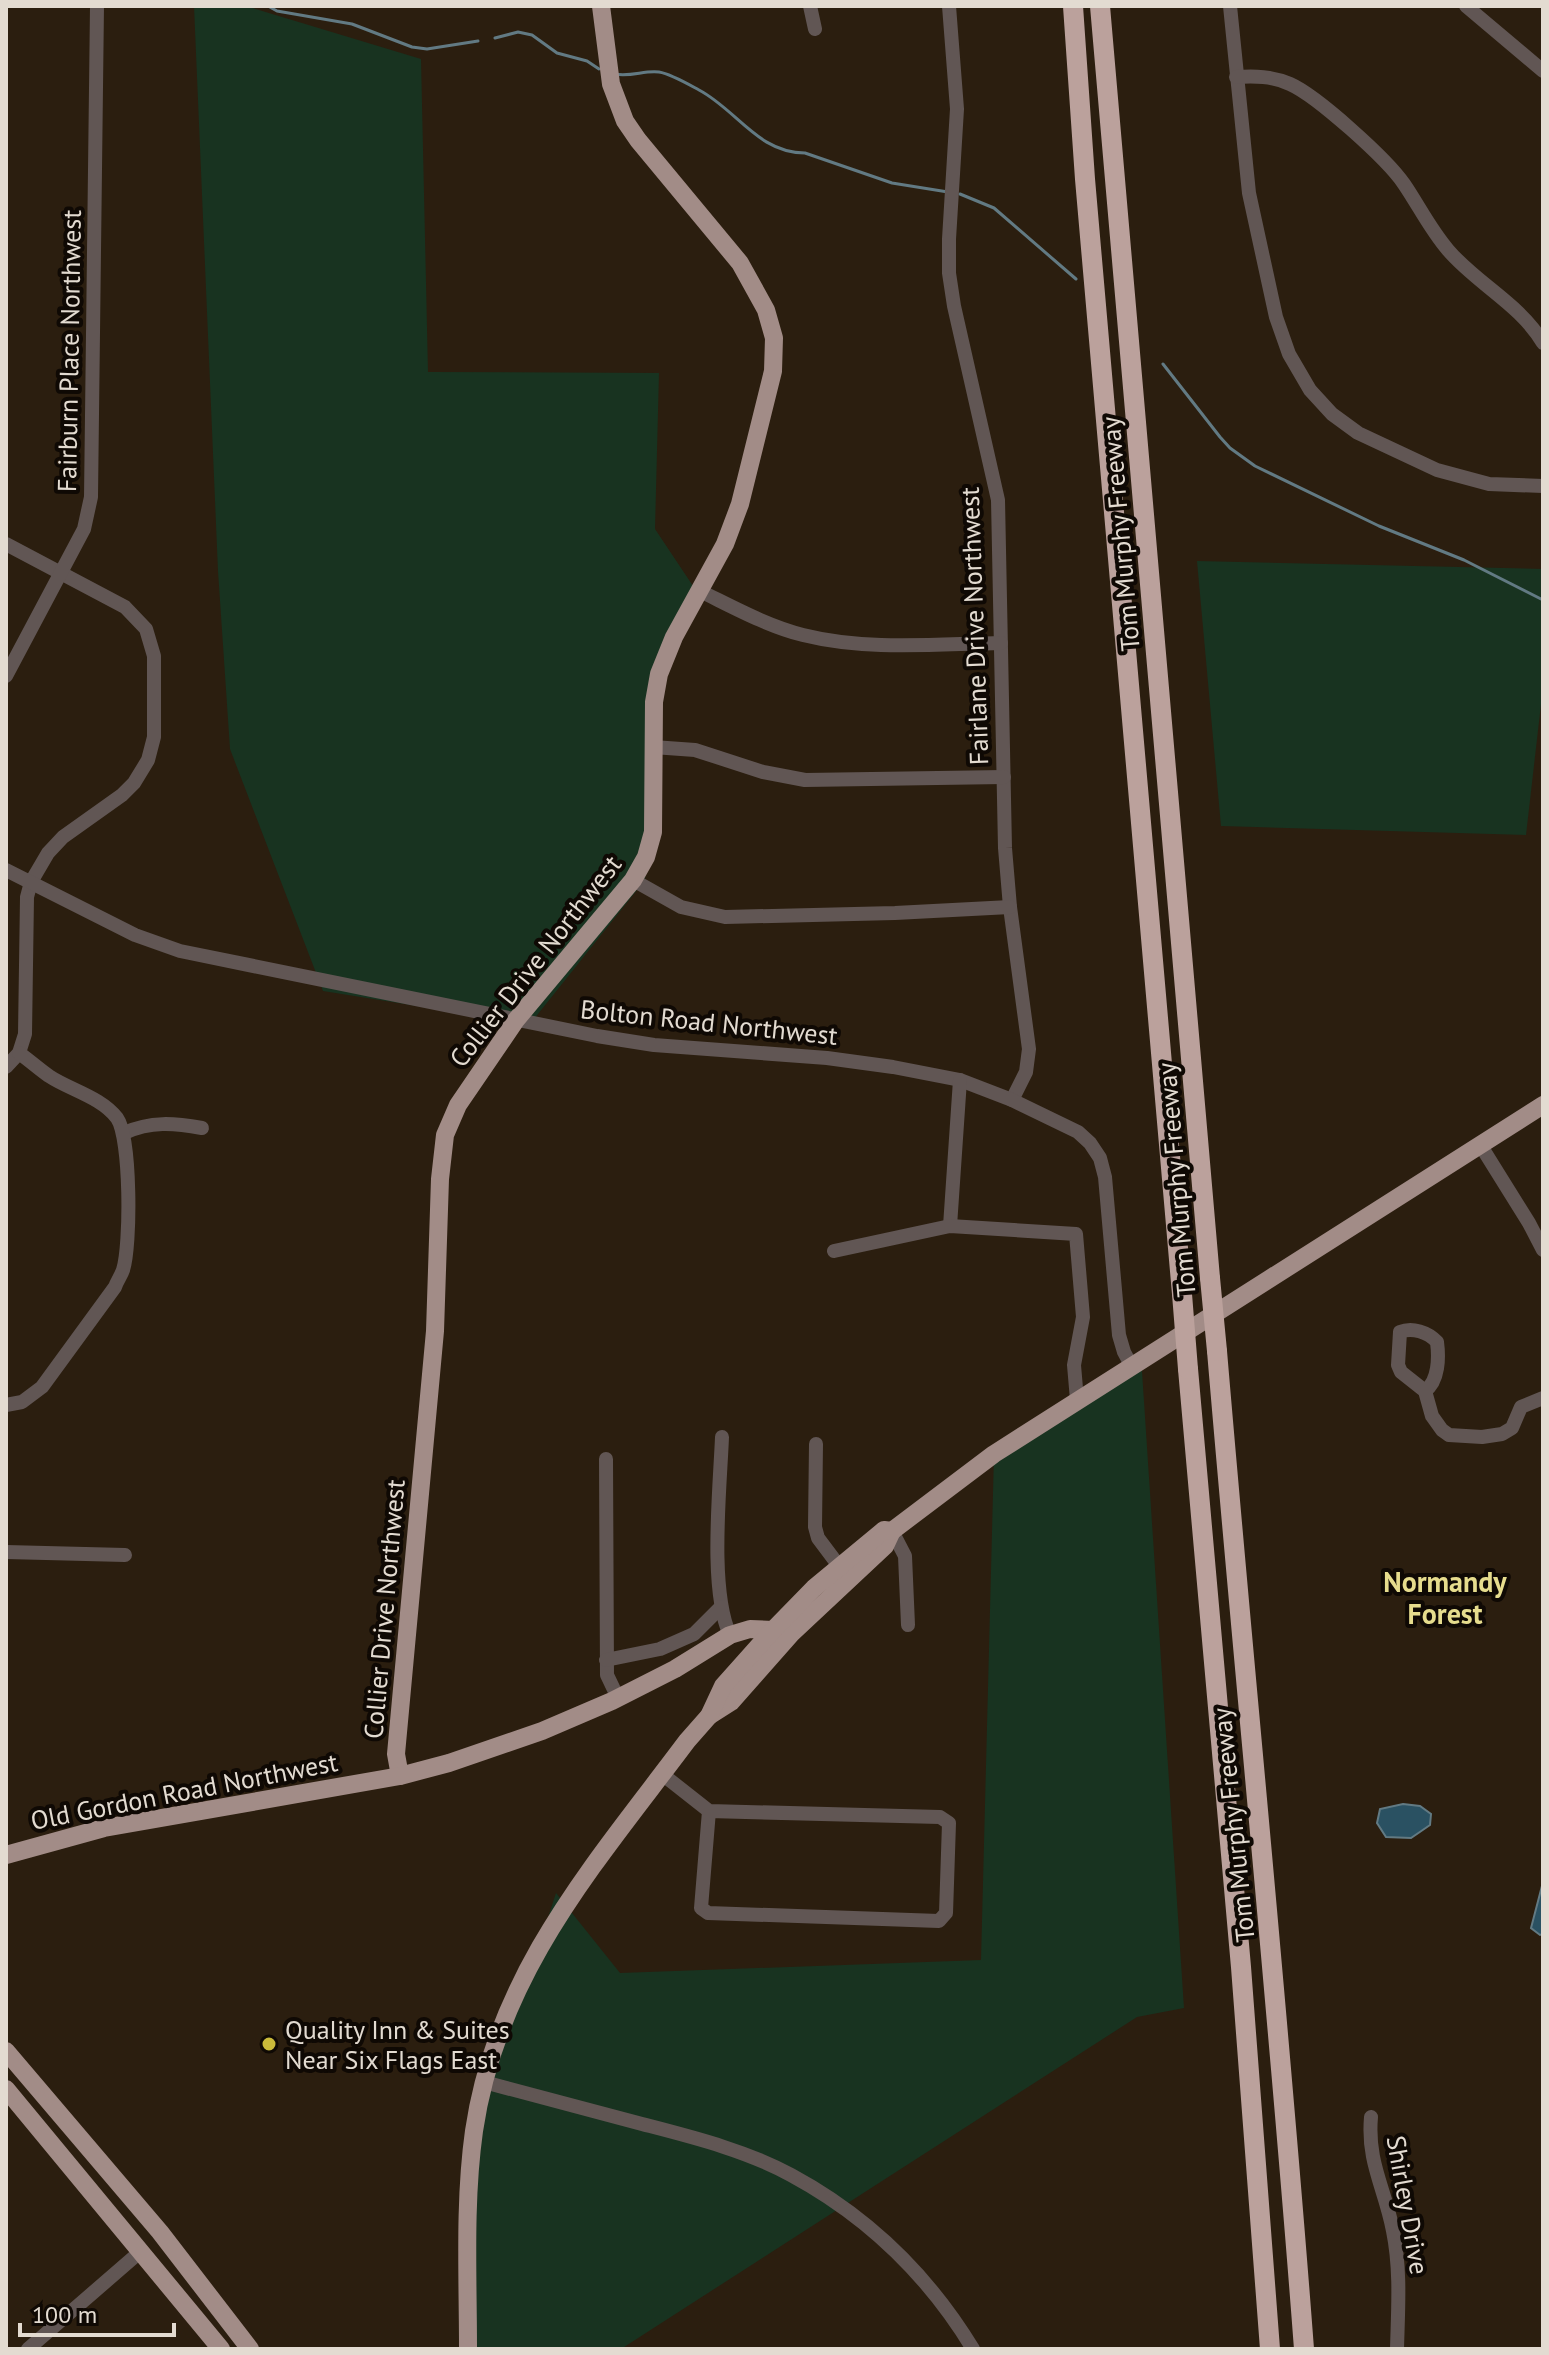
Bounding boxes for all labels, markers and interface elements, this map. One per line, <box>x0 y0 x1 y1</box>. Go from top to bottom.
street label: Fairburn Place Northwest <box>50 209 88 492</box>
street label: Tom Murphy Freeway <box>1093 415 1147 653</box>
street label: Fairlane Drive Northwest <box>953 486 995 766</box>
street label: Collier Drive Northwest <box>442 848 628 1074</box>
street label: Bolton Road Northwest <box>579 992 839 1052</box>
street label: Tom Murphy Freeway <box>1149 1061 1203 1299</box>
street label: Collier Drive Northwest <box>356 1478 412 1740</box>
district label: Normandy Forest <box>1383 1563 1507 1632</box>
street label: Tom Murphy Freeway <box>1204 1706 1262 1944</box>
street label: Old Gordon Road Northwest <box>28 1745 340 1837</box>
place label: Quality Inn & Suites Near Six Flags East <box>285 2013 510 2076</box>
marker: Quality Inn & Suites Near Six Flags East <box>260 2035 278 2053</box>
street label: Shirley Drive <box>1380 2133 1436 2277</box>
scale bar <box>20 2287 174 2337</box>
text: 100 m <box>32 2299 97 2330</box>

